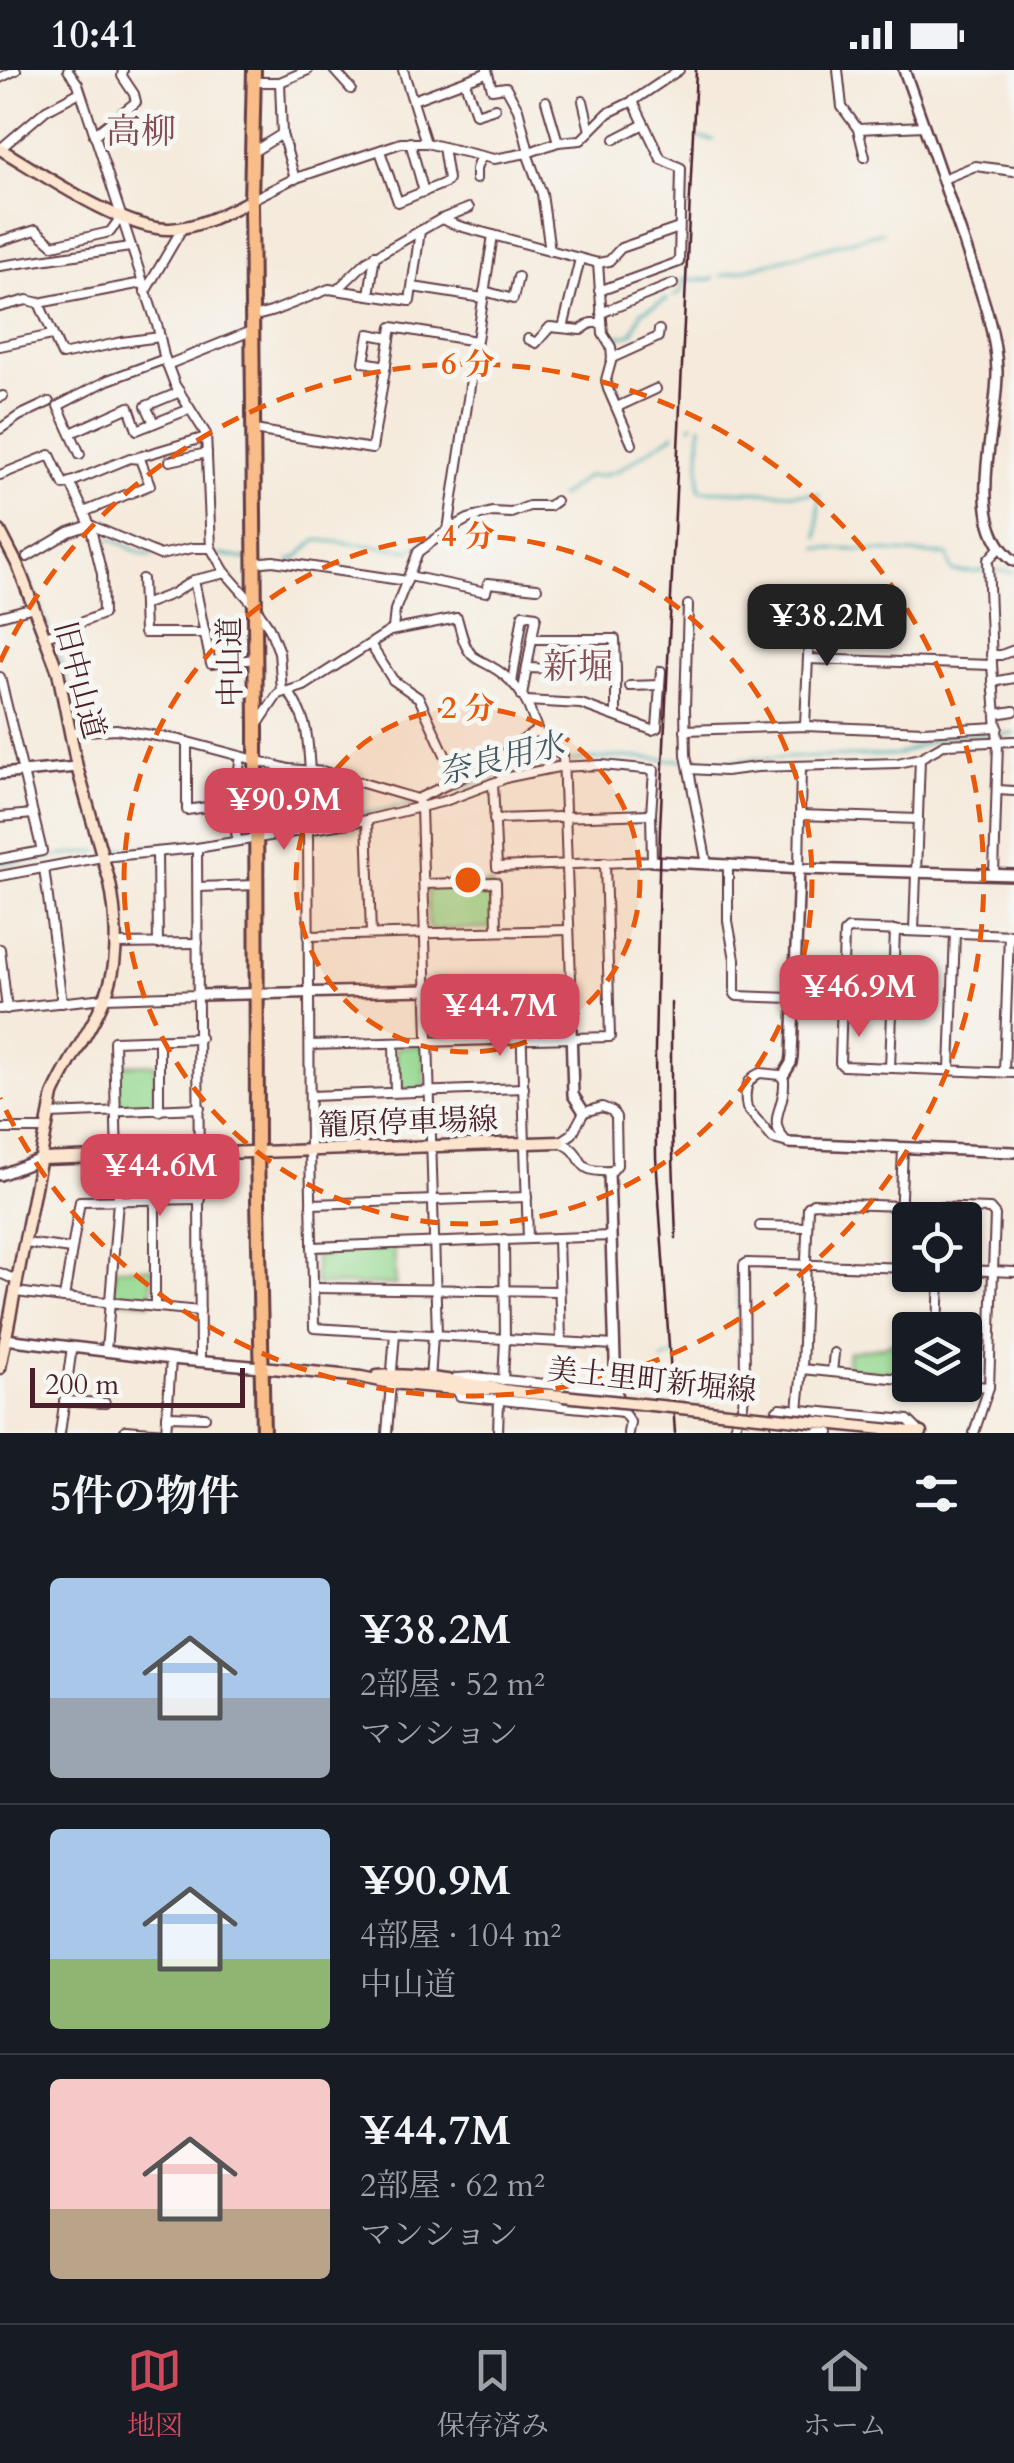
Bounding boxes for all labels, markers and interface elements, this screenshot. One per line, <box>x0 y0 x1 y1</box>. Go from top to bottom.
text: 10:41 <box>50 9 139 61</box>
district label: 高柳 <box>106 108 176 156</box>
text: 6 分 <box>441 344 495 385</box>
text: 4 分 <box>441 516 495 557</box>
pin: ¥38.2M <box>746 584 908 669</box>
text: ¥38.2M <box>769 594 885 638</box>
street label: 旧中山道 <box>44 617 115 743</box>
street label: 中山道 <box>209 617 252 707</box>
district label: 新堀 <box>543 643 613 691</box>
text: 2 分 <box>441 688 495 729</box>
water label: 奈良用水 <box>434 721 572 796</box>
pin: ¥90.9M <box>203 768 365 853</box>
text: ¥90.9M <box>226 778 342 822</box>
centre of rings <box>450 862 486 898</box>
pin: ¥46.9M <box>778 955 940 1040</box>
text: ¥46.9M <box>801 965 917 1009</box>
pin: ¥44.7M <box>419 974 581 1059</box>
text: ¥44.7M <box>442 984 558 1028</box>
street label: 籠原停車場線 <box>317 1099 499 1146</box>
pin: ¥44.6M <box>79 1134 241 1219</box>
text: ¥44.6M <box>102 1144 218 1188</box>
map controls <box>892 1202 982 1402</box>
button: locate <box>892 1202 982 1292</box>
button: layers <box>892 1312 982 1402</box>
street label: 美土里町新堀線 <box>545 1349 759 1412</box>
scale bar <box>30 1363 245 1408</box>
text: 200 m <box>45 1366 119 1404</box>
icon: filters <box>909 1466 964 1521</box>
text: 5件の物件 <box>50 1468 240 1525</box>
text: ¥38.2M <box>360 1601 511 1658</box>
icon: home <box>130 1618 250 1738</box>
text: 2部屋 · 52 m² <box>360 1663 545 1707</box>
text: マンション <box>360 1712 519 1756</box>
text: ¥90.9M <box>360 1852 511 1909</box>
icon: home <box>130 1869 250 1989</box>
text: 4部屋 · 104 m² <box>360 1914 561 1958</box>
text: 中山道 <box>360 1963 456 2007</box>
text: ¥44.7M <box>360 2102 511 2159</box>
icon: home <box>130 2119 250 2239</box>
text: 2部屋 · 62 m² <box>360 2164 545 2208</box>
text: マンション <box>360 2213 519 2257</box>
tab: 地図 <box>127 2343 183 2445</box>
tab: 保存済み <box>437 2343 549 2445</box>
tab: ホーム <box>803 2343 887 2445</box>

